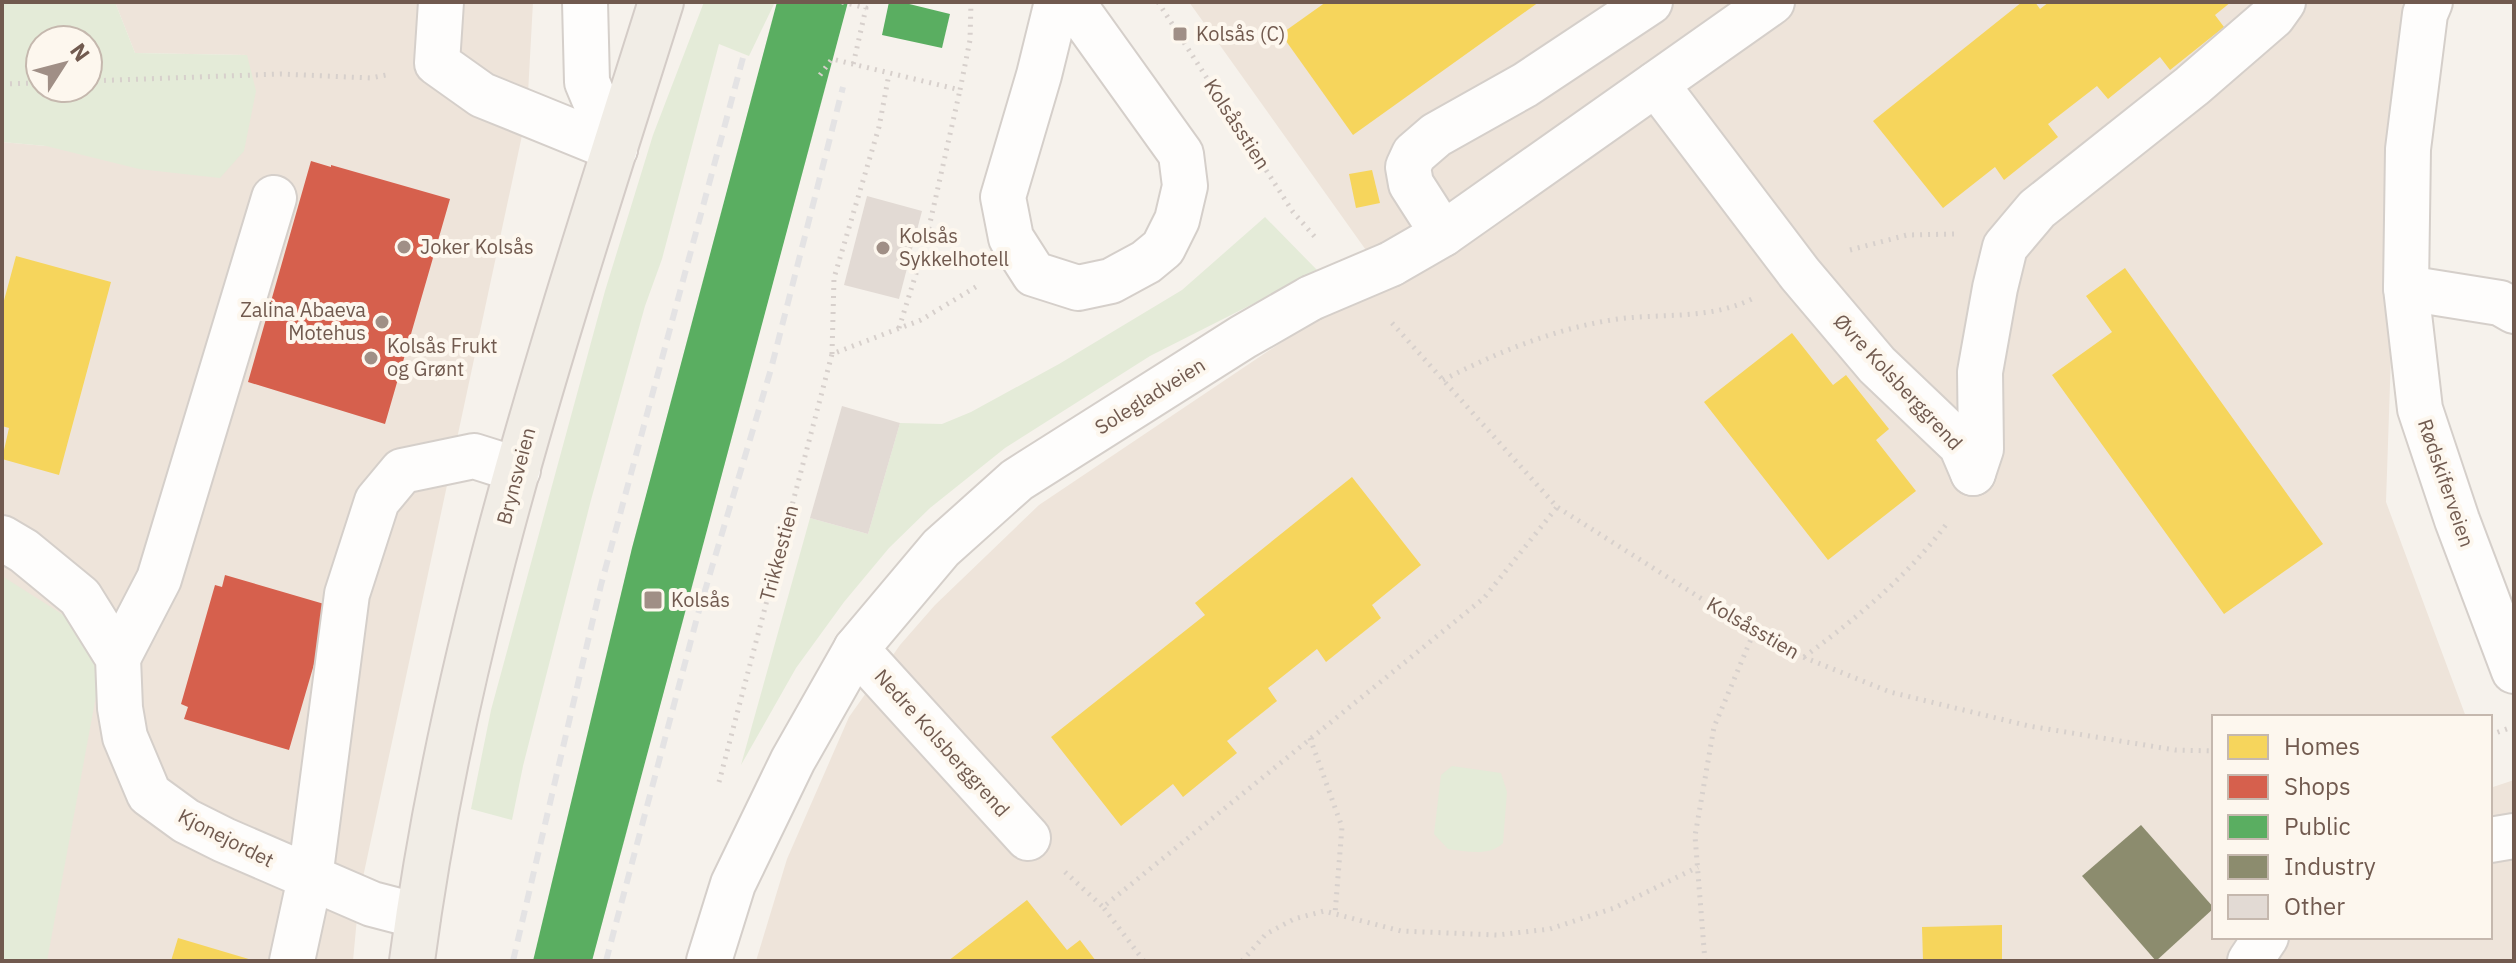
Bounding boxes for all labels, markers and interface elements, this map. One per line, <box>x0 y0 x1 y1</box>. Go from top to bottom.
place label: Kolsås (C) <box>1196 20 1286 47</box>
north arrow <box>24 24 104 104</box>
marker: Kolsås (C) <box>1171 25 1189 43</box>
text: N <box>64 37 97 67</box>
street label: Kolsåsstien <box>1198 73 1277 174</box>
place label: Kolsås Sykkelhotell <box>899 222 1009 272</box>
place label: Joker Kolsås <box>420 233 534 260</box>
marker: Joker Kolsås <box>395 238 413 256</box>
marker: Kolsås Sykkelhotell <box>874 239 892 257</box>
place label: Zalina Abaeva Motehus <box>240 296 366 346</box>
street label: Øvre Kolsberggrend <box>1828 308 1969 456</box>
marker: Zalina Abaeva Motehus <box>373 313 391 331</box>
place label: Kolsås Frukt og Grønt <box>387 332 498 382</box>
marker: Kolsås Frukt og Grønt <box>362 349 380 367</box>
street label: Solegladveien <box>1089 351 1210 440</box>
street label: Rødskiferveien <box>2412 415 2481 550</box>
street label: Brynsveien <box>490 424 541 527</box>
street label: Trikkestien <box>753 502 804 604</box>
place label: Kolsås <box>671 586 730 613</box>
marker: Kolsås <box>642 589 664 611</box>
street label: Kolsåsstien <box>1702 590 1805 665</box>
street label: Nedre Kolsberggrend <box>869 663 1016 822</box>
legend <box>2212 715 2492 939</box>
text: Homes <box>2284 730 2360 762</box>
text: Shops <box>2284 770 2351 802</box>
street label: Kjonejordet <box>174 802 279 873</box>
text: Public <box>2284 810 2351 842</box>
text: Industry <box>2284 850 2376 882</box>
text: Other <box>2284 890 2345 922</box>

